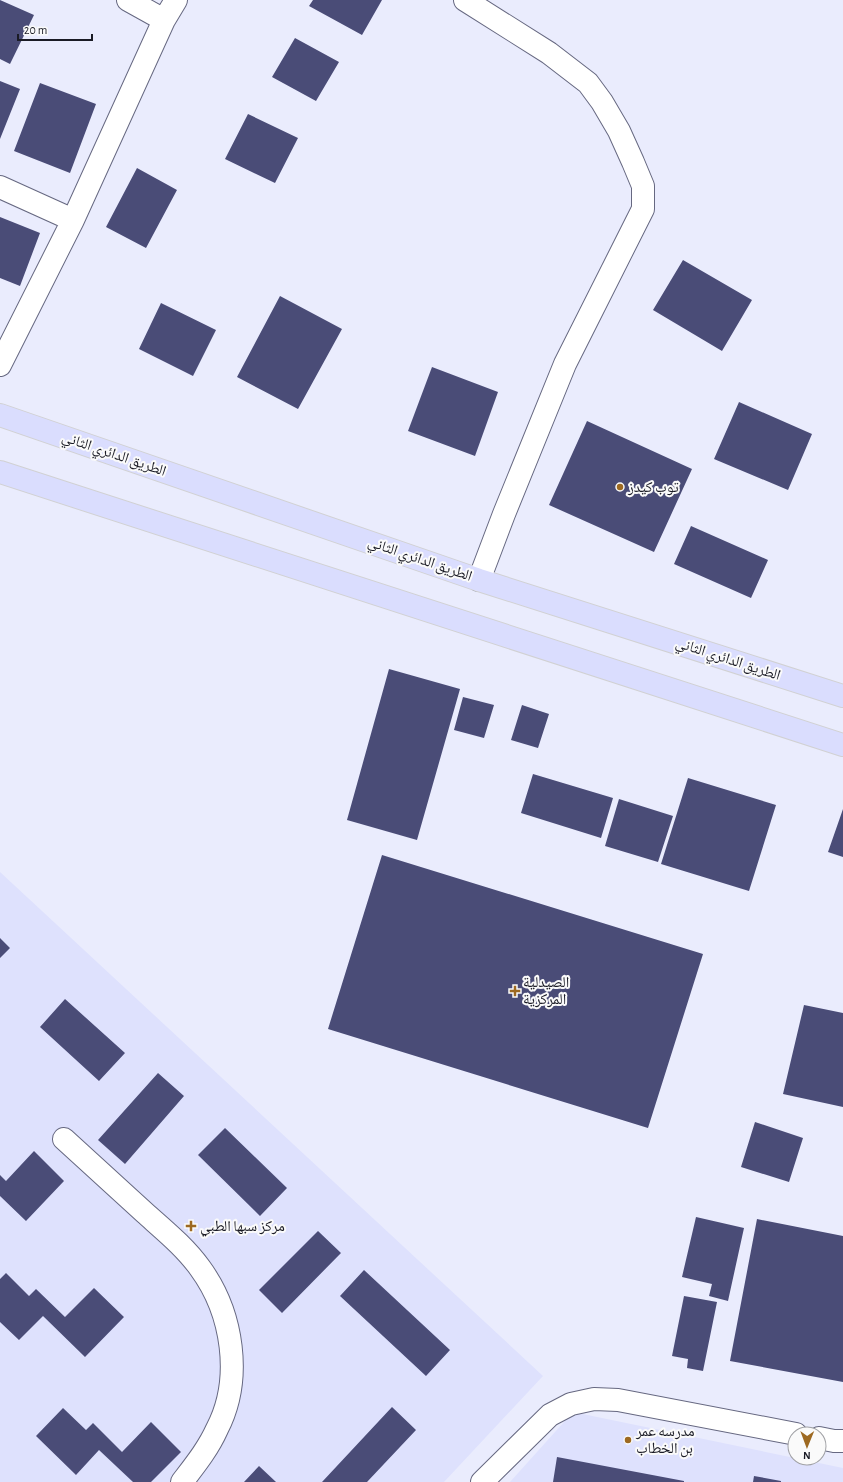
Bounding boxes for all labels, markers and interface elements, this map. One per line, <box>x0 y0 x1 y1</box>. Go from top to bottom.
scale bar <box>18 16 92 42</box>
text: 20 m <box>24 24 47 36</box>
street label: الطريق الدائري الثاني <box>59 429 168 482</box>
place label: توب كيدز <box>627 480 679 496</box>
marker: توب كيدز <box>615 482 625 492</box>
street label: الطريق الدائري الثاني <box>365 534 474 587</box>
street label: الطريق الدائري الثاني <box>673 635 782 687</box>
place label: الصيدلية المركزية <box>523 975 569 1008</box>
marker: الصيدلية المركزية <box>510 986 520 996</box>
place label: مركز سبها الطبي <box>200 1219 285 1237</box>
marker: مركز سبها الطبي <box>185 1220 197 1232</box>
place label: مدرسه عمر بن الخطاب <box>635 1424 695 1458</box>
north arrow <box>787 1426 827 1466</box>
marker: مدرسه عمر بن الخطاب <box>623 1435 633 1445</box>
text: N <box>803 1450 811 1461</box>

